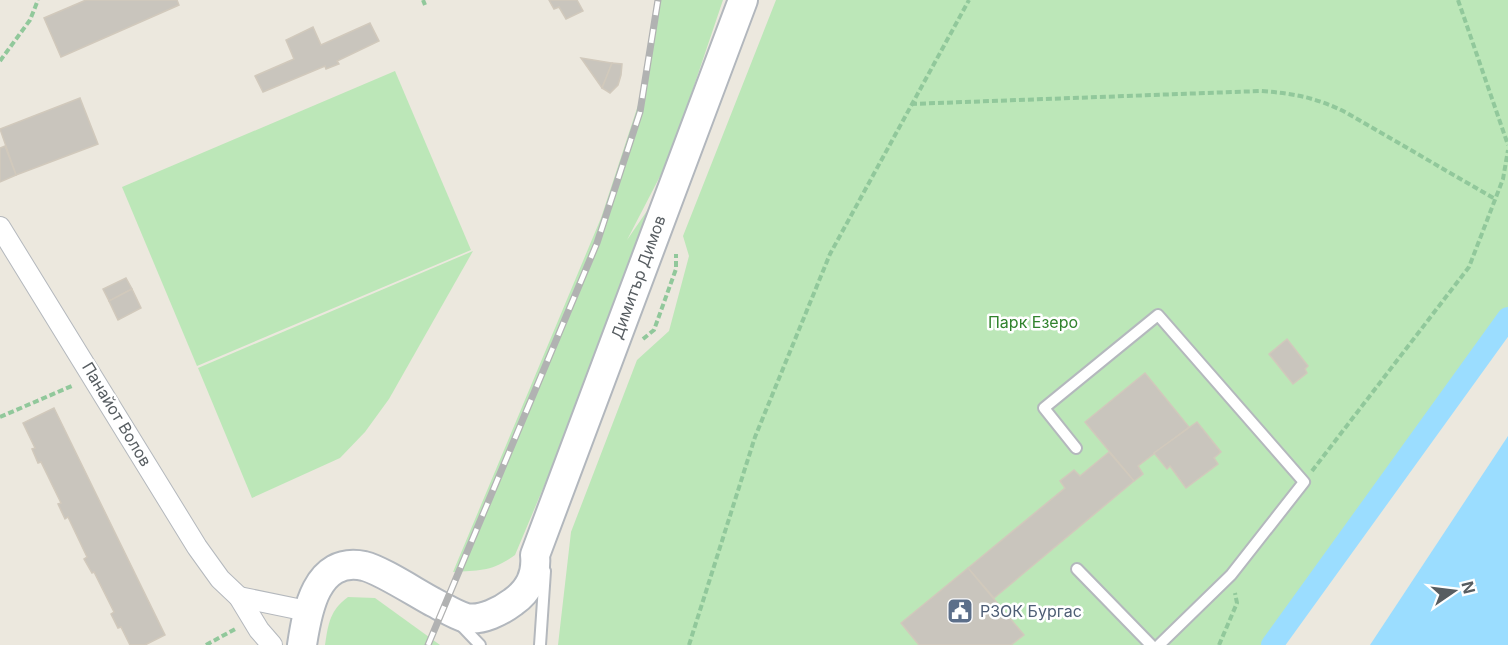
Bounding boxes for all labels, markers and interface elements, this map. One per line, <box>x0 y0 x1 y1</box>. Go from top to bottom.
street label: Димитър Димов <box>606 212 670 342</box>
park label: Парк Езеро <box>988 312 1078 332</box>
street label: Панайот Волов <box>78 358 156 470</box>
north arrow <box>1424 561 1484 621</box>
text: N <box>1457 579 1480 596</box>
public building icon: РЗОК Бургас <box>945 596 975 626</box>
place label: РЗОК Бургас <box>980 601 1082 621</box>

